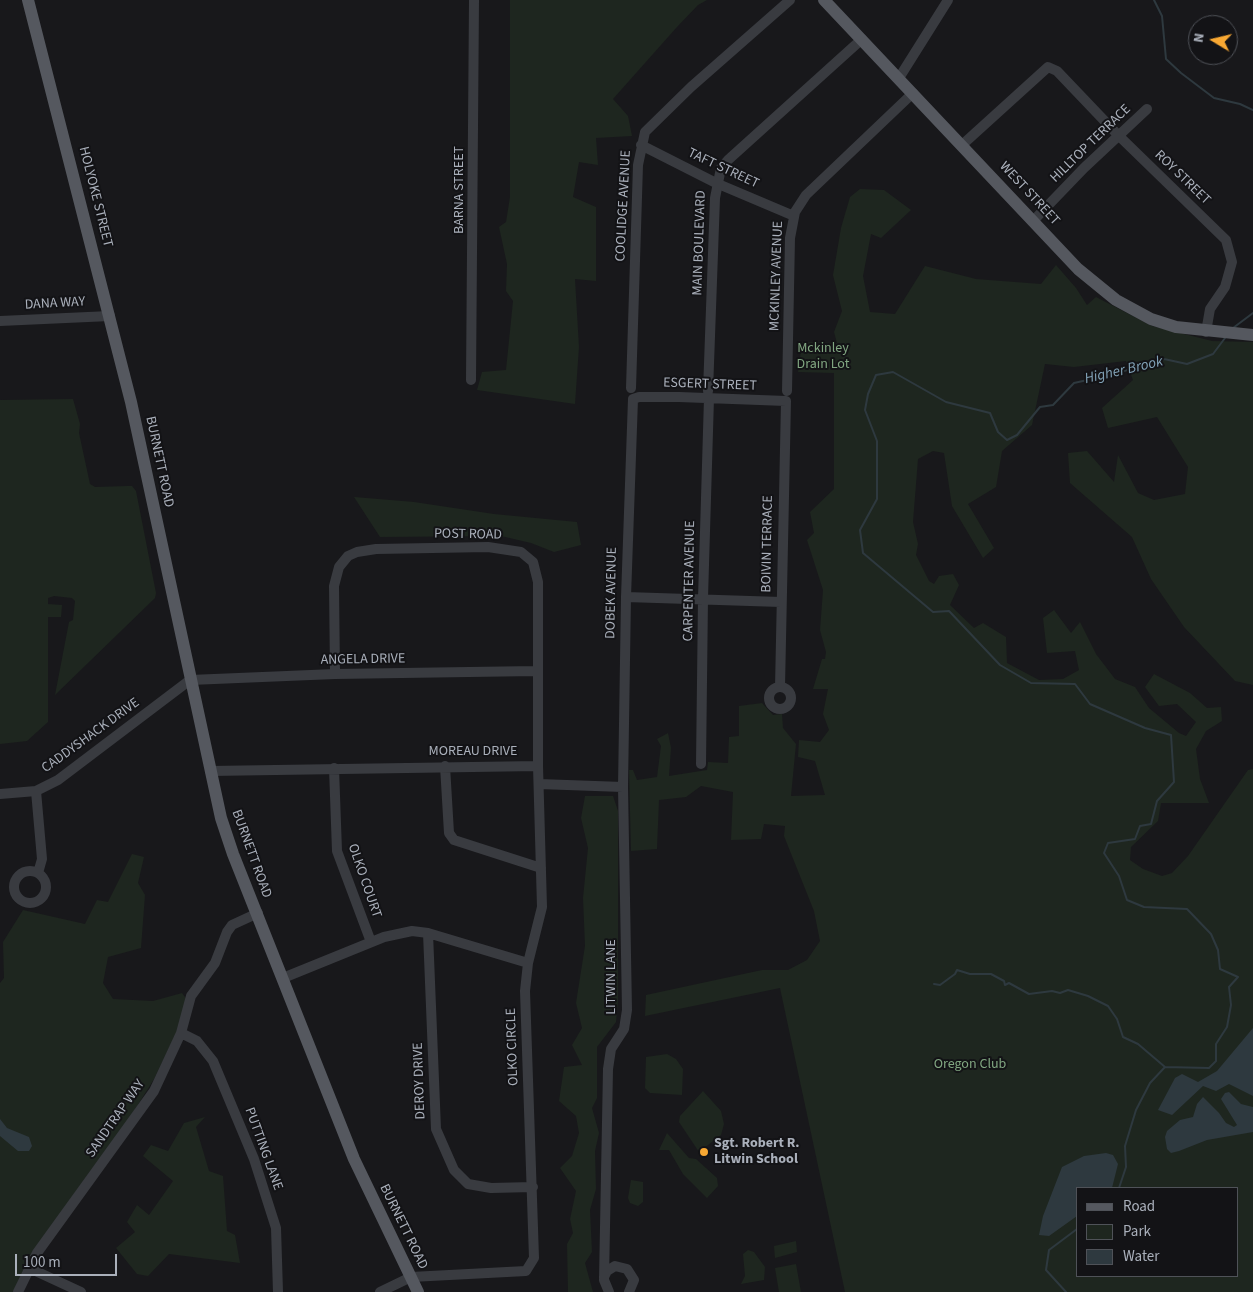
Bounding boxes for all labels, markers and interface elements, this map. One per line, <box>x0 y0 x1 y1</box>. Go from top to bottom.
north arrow <box>1188 15 1238 65</box>
text: N <box>1189 32 1210 44</box>
street label: HILLTOP TERRACE <box>1047 101 1135 187</box>
street label: HOLYOKE STREET <box>74 145 116 249</box>
street label: TAFT STREET <box>685 145 761 193</box>
street label: BARNA STREET <box>452 146 468 234</box>
street label: ROY STREET <box>1150 147 1214 209</box>
street label: COOLIDGE AVENUE <box>613 150 635 262</box>
street label: WEST STREET <box>995 159 1063 229</box>
street label: MAIN BOULEVARD <box>690 190 710 296</box>
street label: MCKINLEY AVENUE <box>767 221 787 331</box>
street label: DANA WAY <box>24 294 86 314</box>
park label: Mckinley Drain Lot <box>797 341 849 374</box>
water label: Higher Brook <box>1083 353 1165 389</box>
street label: ESGERT STREET <box>663 375 757 395</box>
street label: BURNETT ROAD <box>141 415 177 509</box>
street label: BOIVIN TERRACE <box>759 495 777 593</box>
street label: CARPENTER AVENUE <box>681 520 699 642</box>
street label: POST ROAD <box>434 526 502 544</box>
street label: DOBEK AVENUE <box>603 547 621 639</box>
street label: ANGELA DRIVE <box>320 651 406 669</box>
street label: CADDYSHACK DRIVE <box>39 695 143 777</box>
street label: MOREAU DRIVE <box>429 744 517 760</box>
street label: BURNETT ROAD <box>227 808 275 900</box>
street label: OLKO COURT <box>343 842 385 920</box>
street label: LITWIN LANE <box>604 939 620 1015</box>
street label: OLKO CIRCLE <box>503 1008 523 1086</box>
street label: DEROY DRIVE <box>410 1042 430 1120</box>
park label: Oregon Club <box>934 1057 1006 1073</box>
street label: SANDTRAP WAY <box>83 1077 149 1161</box>
street label: PUTTING LANE <box>240 1105 286 1193</box>
place label: Sgt. Robert R. Litwin School <box>714 1136 799 1168</box>
marker: Sgt. Robert R. Litwin School <box>698 1146 710 1158</box>
street label: BURNETT ROAD <box>375 1182 431 1272</box>
legend <box>1076 1187 1238 1277</box>
text: Road <box>1123 1196 1155 1217</box>
text: Park <box>1123 1221 1151 1242</box>
scale bar <box>18 1244 120 1276</box>
text: Water <box>1123 1246 1159 1267</box>
text: 100 m <box>23 1252 61 1273</box>

